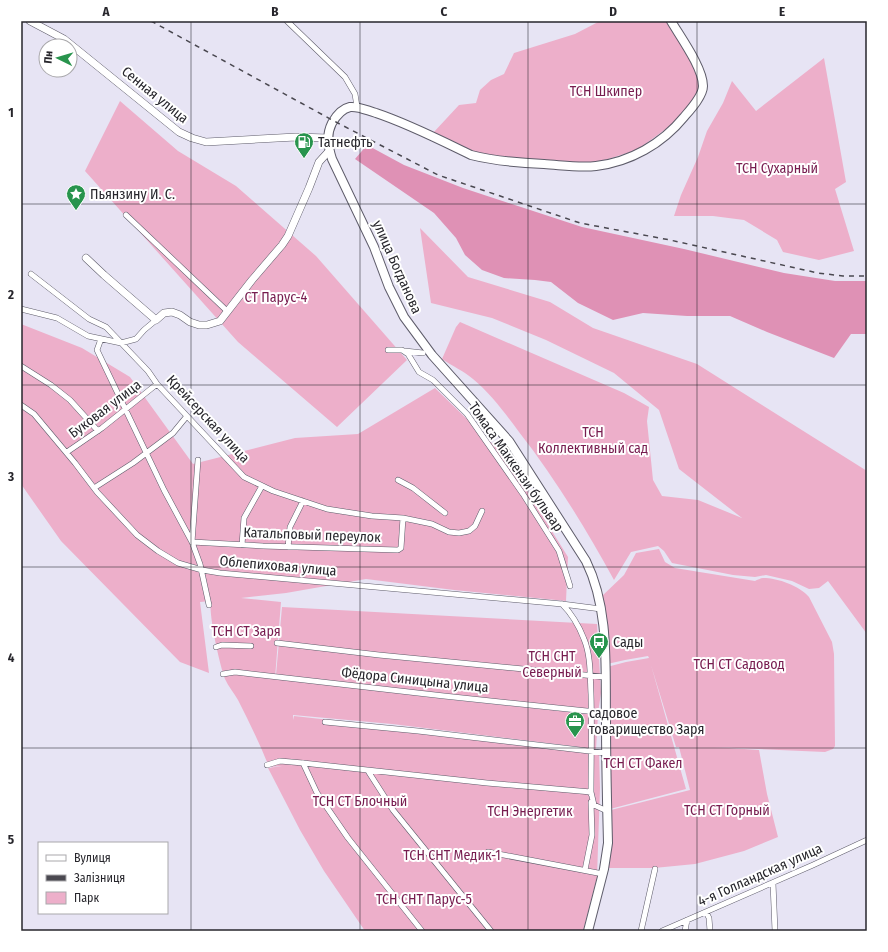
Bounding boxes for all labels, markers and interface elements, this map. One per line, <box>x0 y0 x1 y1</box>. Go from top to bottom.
text: A <box>101 4 110 19</box>
text: B <box>271 4 279 19</box>
text: C <box>441 4 448 19</box>
text: D <box>609 4 617 19</box>
text: E <box>779 4 785 19</box>
north arrow <box>38 38 78 78</box>
text: Пн <box>42 50 56 64</box>
street label: Сенная улица <box>118 63 192 127</box>
park label: ТСН Шкипер <box>570 83 642 100</box>
text: 1 <box>8 105 14 120</box>
fuel station icon: Татнефть <box>293 131 315 159</box>
place label: Татнефть <box>318 134 373 151</box>
park label: ТСН Сухарный <box>736 160 818 177</box>
place icon: Пьянзину И. С. <box>65 183 87 211</box>
place label: Пьянзину И. С. <box>90 186 175 203</box>
street label: улица Богданова <box>369 218 425 316</box>
text: 2 <box>7 287 14 302</box>
park label: СТ Парус-4 <box>245 289 308 306</box>
street label: Крейсерская улица <box>163 372 253 467</box>
street label: Буковая улица <box>65 376 145 442</box>
street label: Томаса Маккензи бульвар <box>465 399 567 535</box>
park label: ТСН Коллективный сад <box>538 424 648 457</box>
text: 3 <box>7 469 14 484</box>
street label: Катальповый переулок <box>243 524 381 546</box>
street label: Облепиховая улица <box>219 552 337 580</box>
park label: ТСН СТ Заря <box>211 623 281 640</box>
bus stop icon: Сады <box>588 631 610 659</box>
place label: Сады <box>613 634 643 651</box>
park label: ТСН СНТ Северный <box>522 648 582 681</box>
text: 4 <box>8 650 15 665</box>
park label: ТСН СТ Садовод <box>693 656 785 673</box>
street label: Фёдора Синицына улица <box>341 664 489 696</box>
place label: садовое товарищество Заря <box>589 705 704 738</box>
office icon: садовое товарищество Заря <box>564 710 586 738</box>
park label: ТСН СТ Факел <box>603 755 683 772</box>
park label: ТСН СТ Блочный <box>313 793 407 810</box>
park label: ТСН СТ Горный <box>684 802 770 819</box>
park label: ТСН Энергетик <box>488 803 573 820</box>
text: 5 <box>8 832 14 847</box>
street label: 4-я Голландская улица <box>695 840 825 910</box>
legend <box>38 842 168 914</box>
park label: ТСН СНТ Медик-1 <box>403 847 501 864</box>
text: Вулиця <box>74 851 111 865</box>
text: Залізниця <box>74 871 125 885</box>
text: Парк <box>74 891 100 905</box>
park label: ТСН СНТ Парус-5 <box>376 891 472 908</box>

